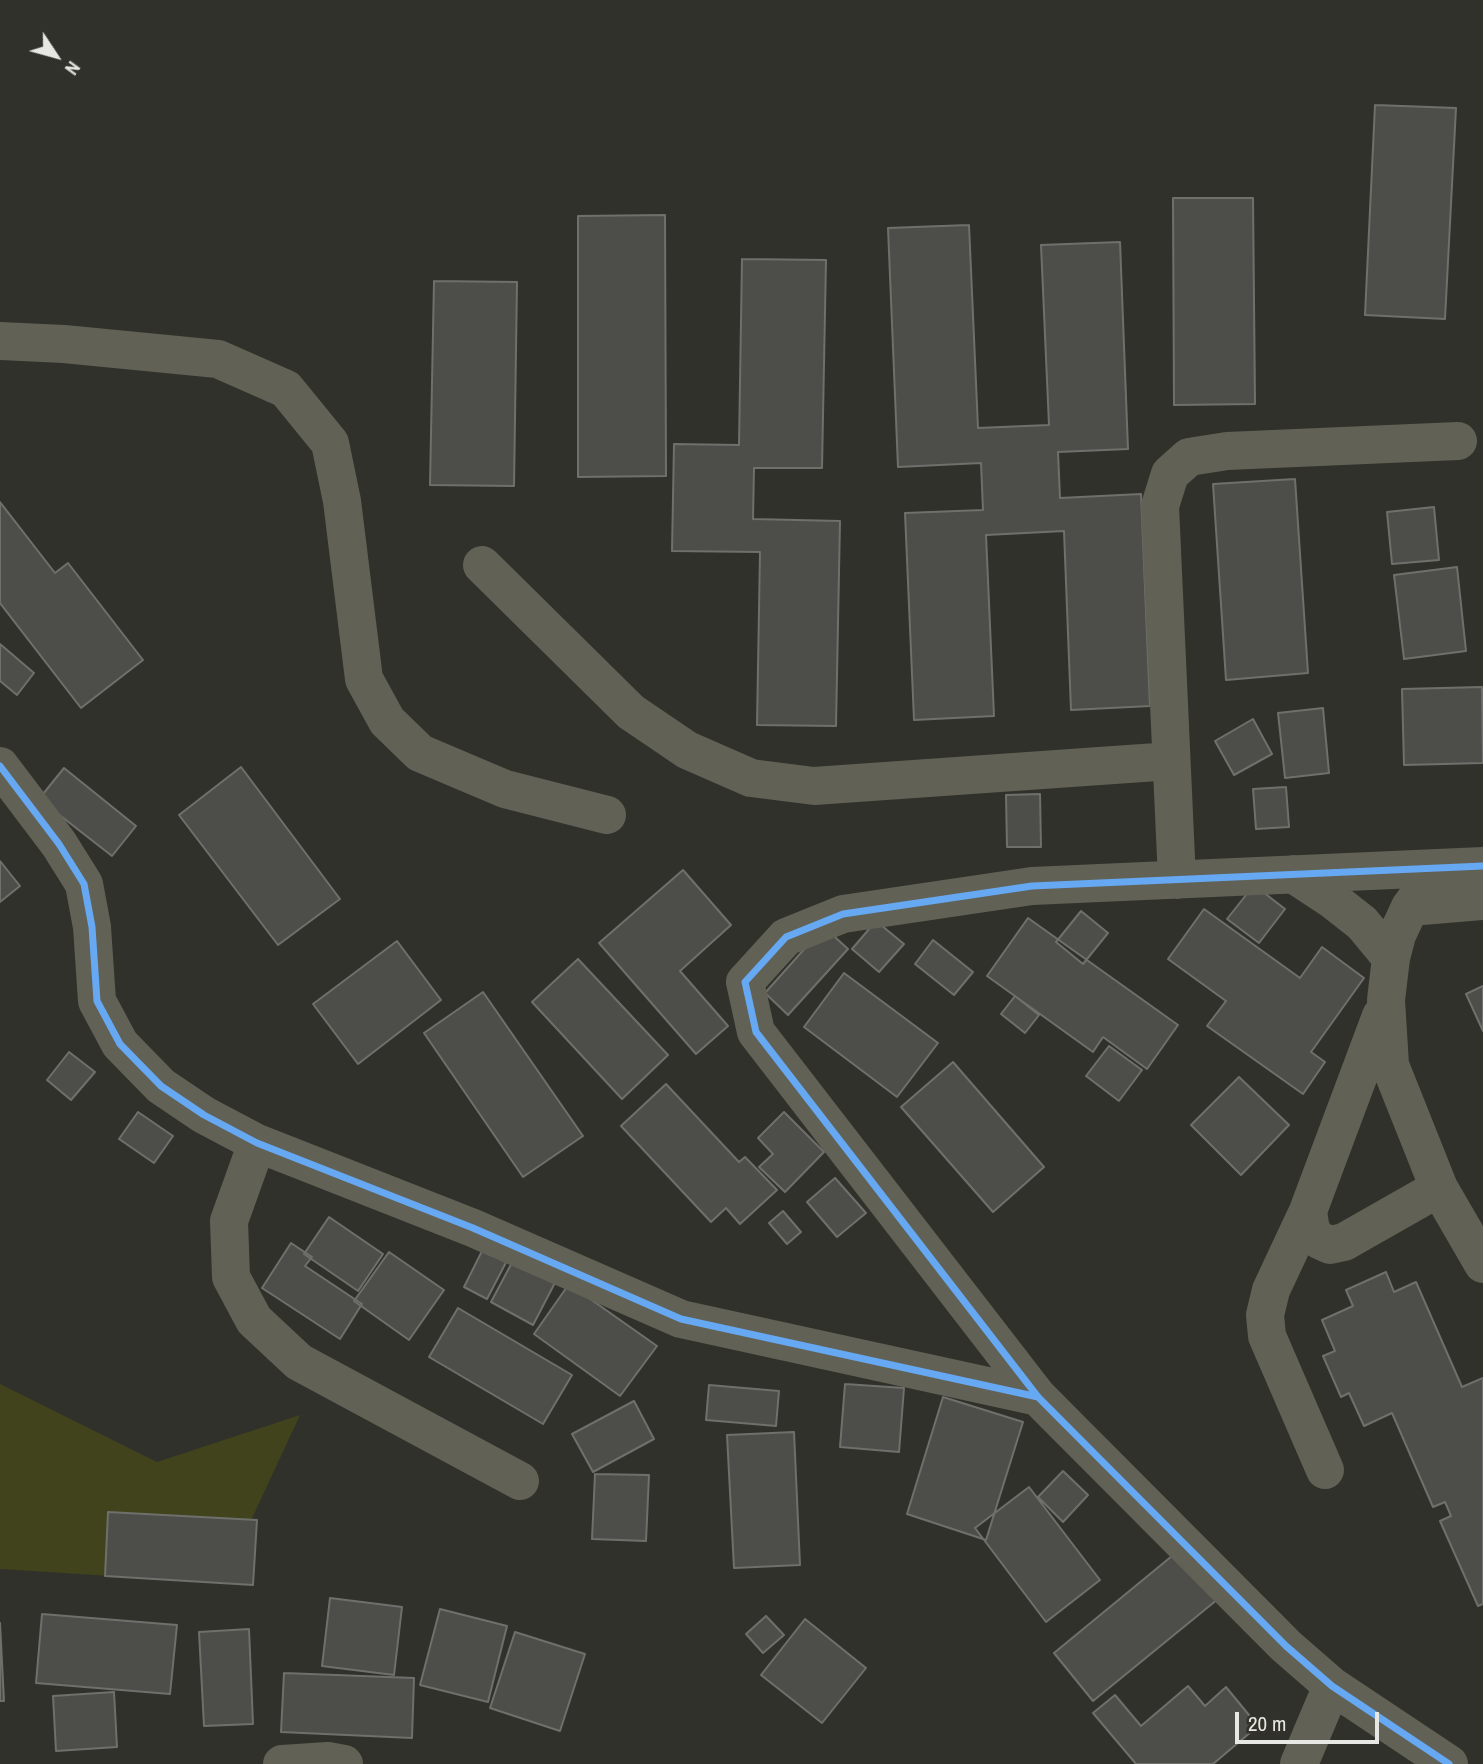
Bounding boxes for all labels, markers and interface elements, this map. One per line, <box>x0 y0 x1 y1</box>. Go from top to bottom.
north arrow <box>21 21 91 91</box>
text: N <box>59 56 87 81</box>
scale bar <box>1238 1698 1382 1742</box>
text: 20 m <box>1248 1709 1286 1738</box>

